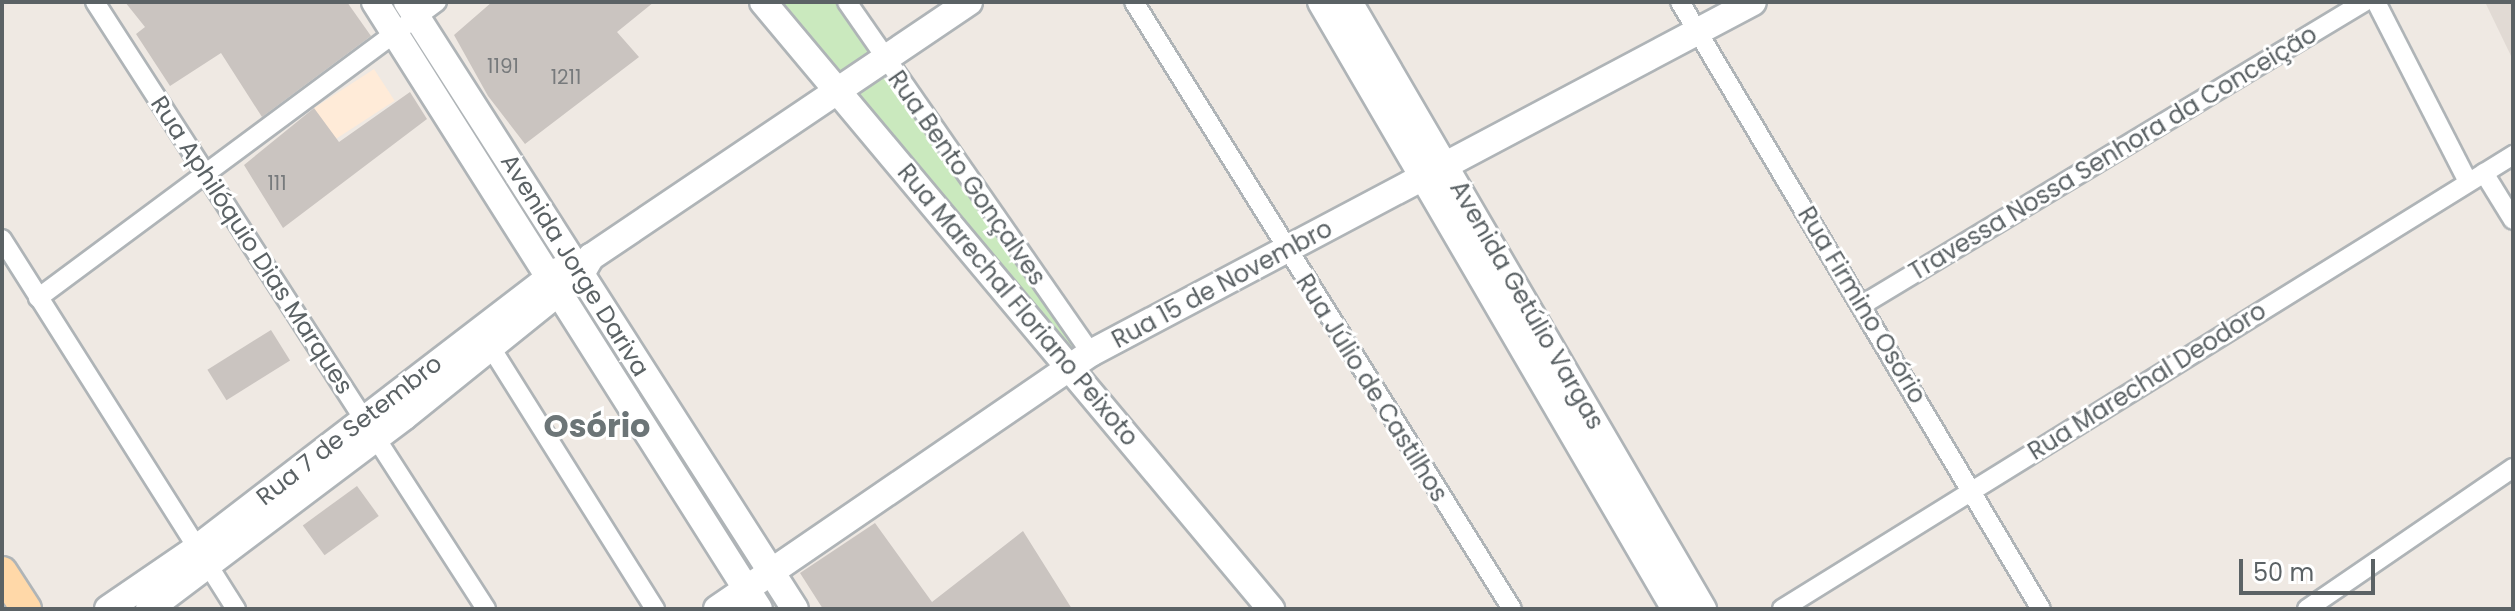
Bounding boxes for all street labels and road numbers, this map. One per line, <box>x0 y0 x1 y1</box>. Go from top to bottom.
street label: Travessa Nossa Senhora da Conceição <box>1904 20 2322 286</box>
street label: Rua Bento Gonçalves <box>882 65 1052 291</box>
street label: Rua Aphilóquio Dias Marques <box>145 91 359 399</box>
street label: Avenida Jorge Dariva <box>495 148 655 382</box>
street label: Rua Marechal Floriano Peixoto <box>892 158 1144 452</box>
street label: Avenida Getúlio Vargas <box>1444 176 1610 434</box>
street label: Rua Firmino Osório <box>1792 201 1932 409</box>
street label: Rua 15 de Novembro <box>1107 214 1337 354</box>
street label: Rua Júlio de Castilhos <box>1290 269 1454 507</box>
street label: Rua Marechal Deodoro <box>2023 296 2271 466</box>
street label: Rua 7 de Setembro <box>251 349 447 511</box>

